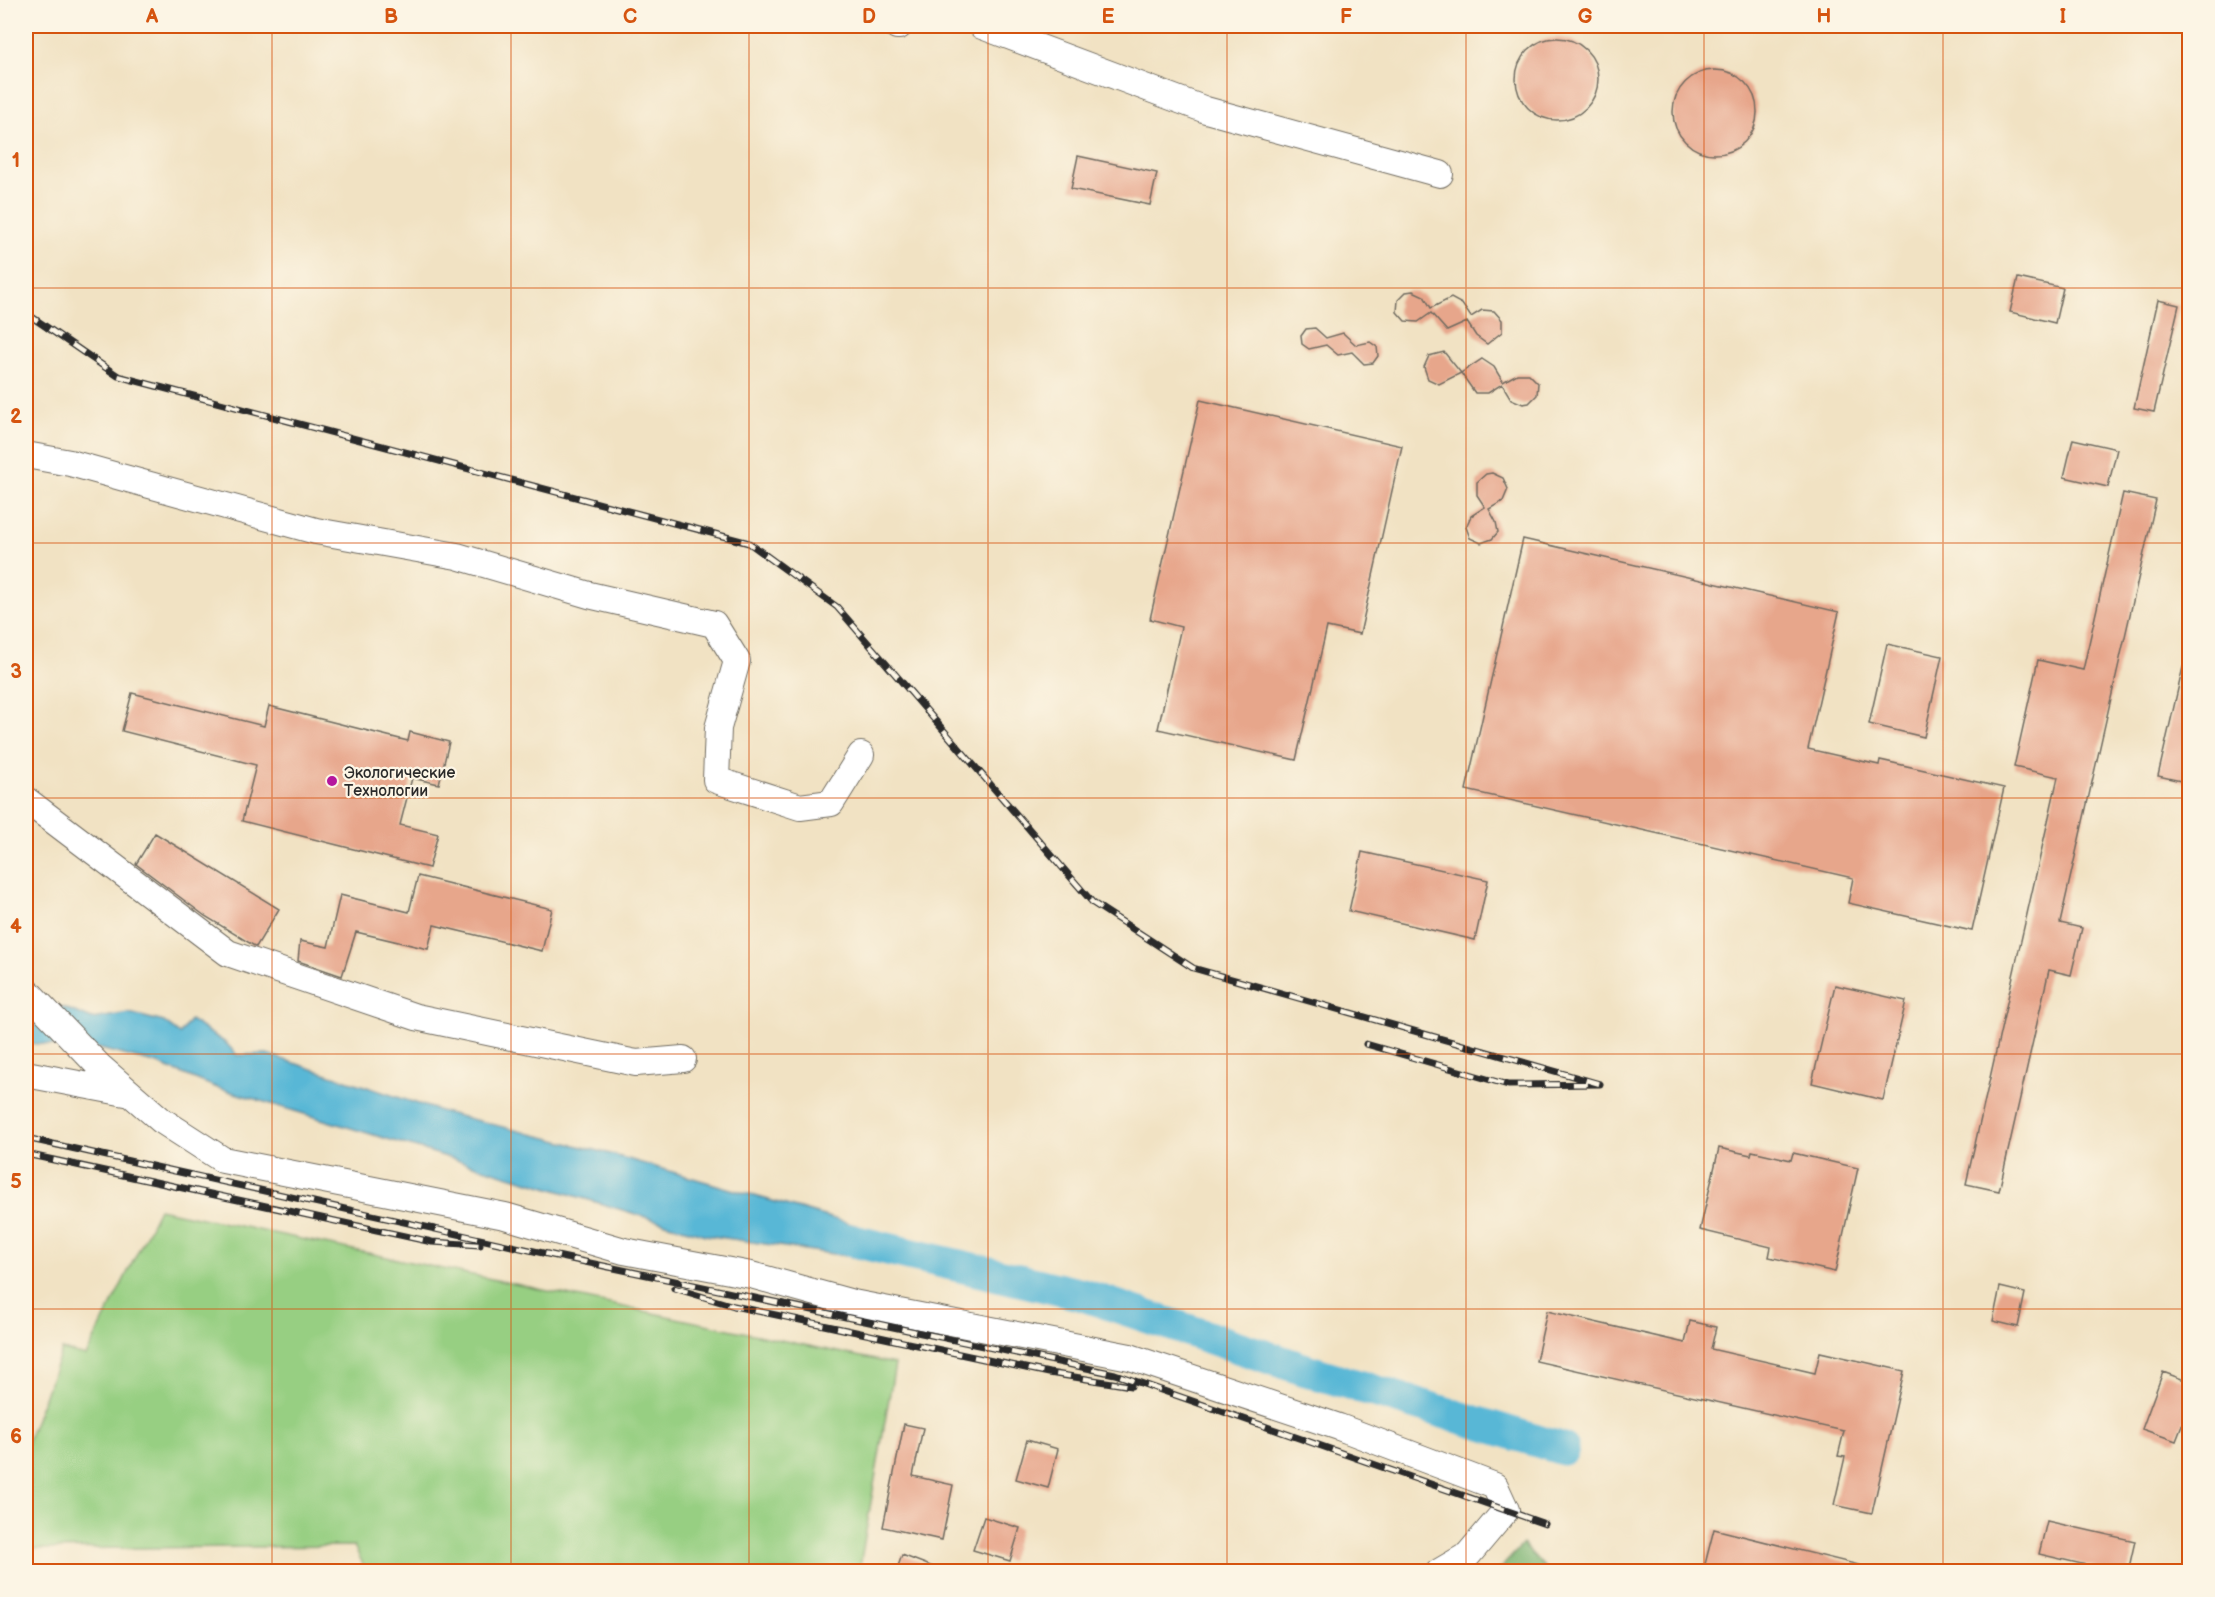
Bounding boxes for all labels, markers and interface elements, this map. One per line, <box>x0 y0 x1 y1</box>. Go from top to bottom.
text: A <box>145 5 159 29</box>
text: B <box>384 5 398 29</box>
text: C <box>623 5 637 29</box>
text: D <box>862 5 876 29</box>
text: E <box>1102 5 1115 29</box>
text: F <box>1340 5 1352 29</box>
text: G <box>1578 5 1593 29</box>
text: H <box>1817 5 1831 29</box>
text: I <box>2060 5 2066 29</box>
text: 1 <box>12 149 20 173</box>
text: 2 <box>10 405 22 429</box>
text: 3 <box>10 660 22 684</box>
place label: Экологические Технологии <box>344 764 455 801</box>
marker: Экологические Технологии <box>325 774 339 788</box>
text: 4 <box>10 915 22 939</box>
text: 5 <box>10 1170 22 1194</box>
text: 6 <box>10 1425 22 1449</box>

